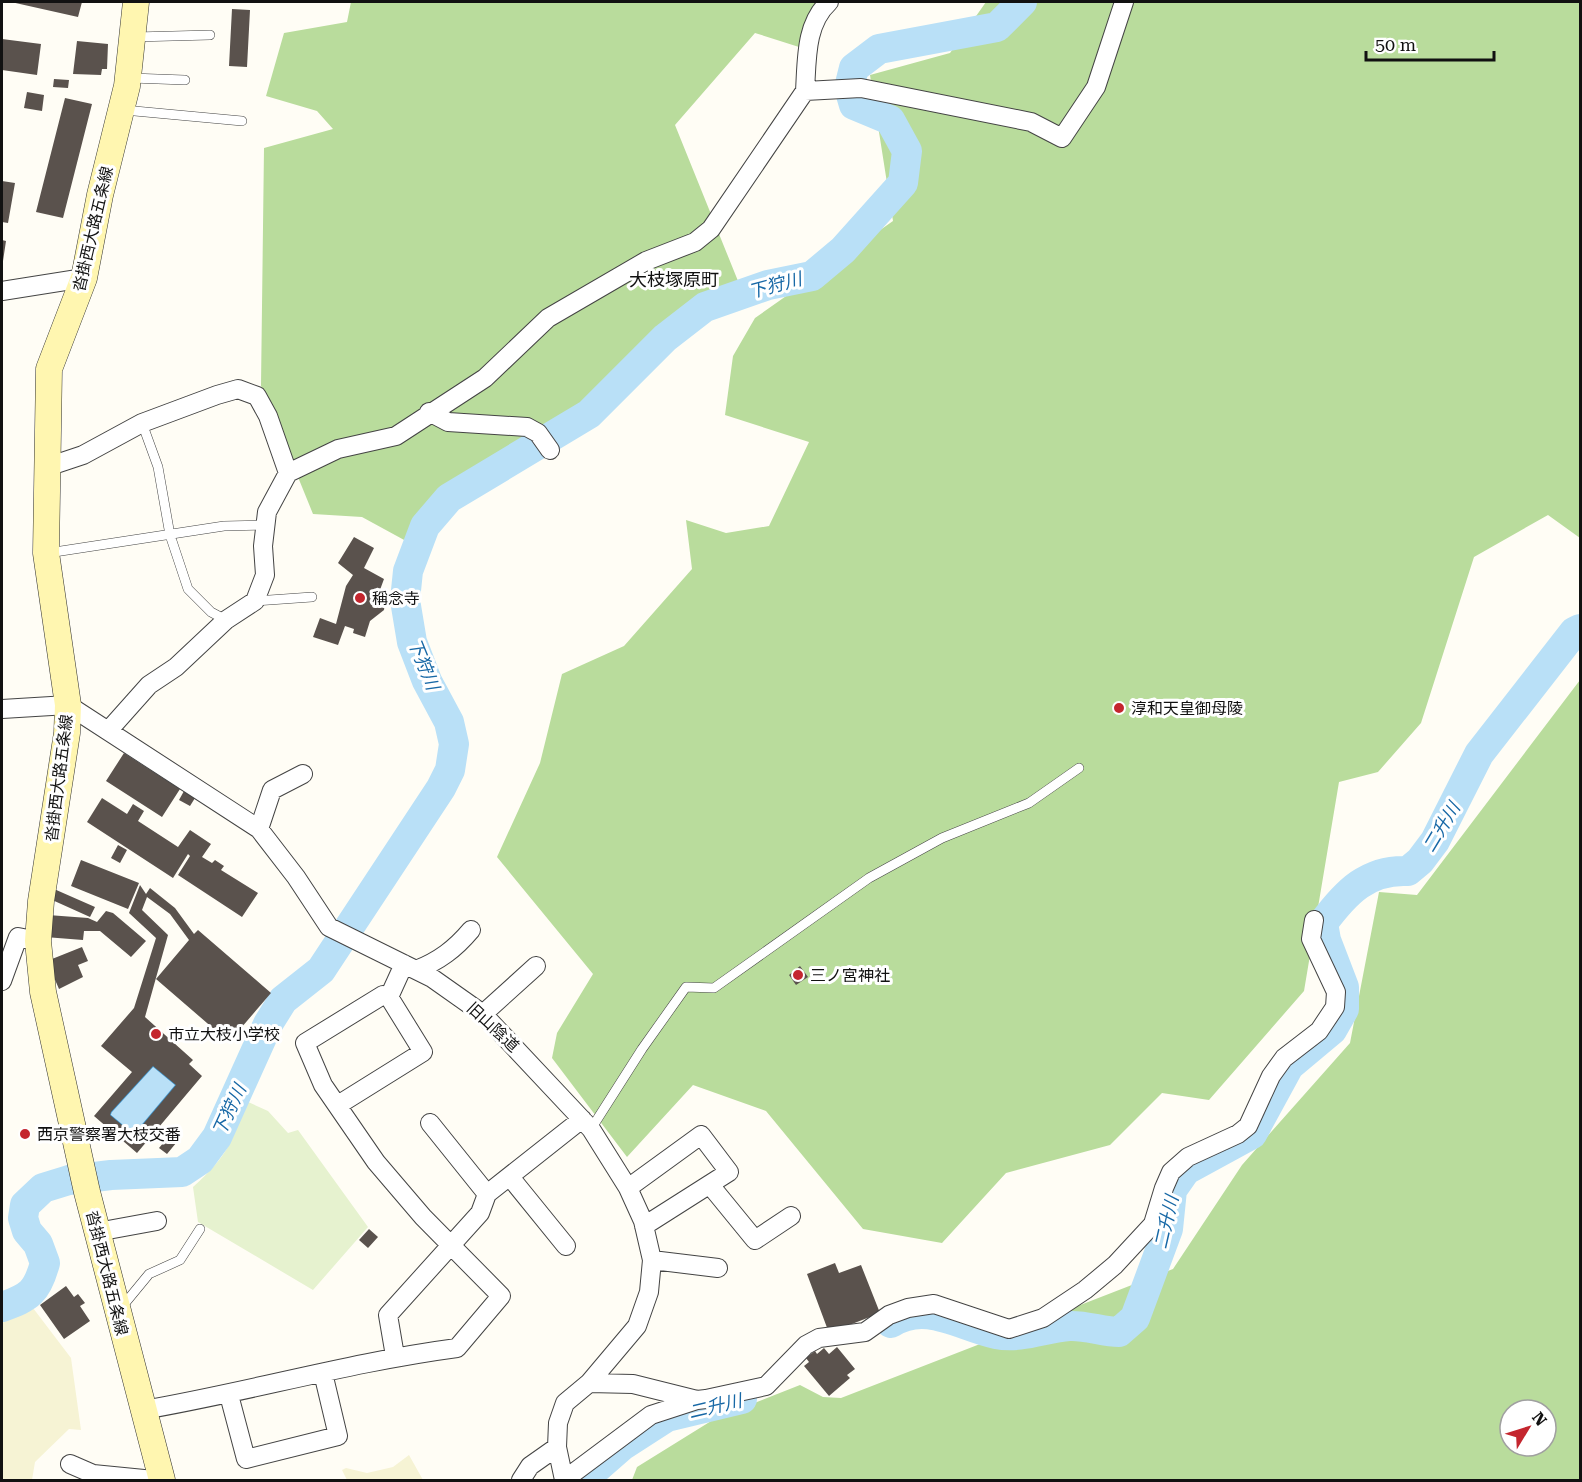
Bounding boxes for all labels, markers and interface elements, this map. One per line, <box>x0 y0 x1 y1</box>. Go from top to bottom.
scale bar <box>1366 24 1494 62</box>
text: 50 m <box>1375 34 1416 55</box>
street label: 沓掛西大路五条線 <box>69 164 117 294</box>
water label: 下狩川 <box>746 267 806 302</box>
district label: 大枝塚原町 <box>629 269 719 290</box>
place label: 稱念寺 <box>372 589 420 608</box>
marker: 稱念寺 <box>353 591 367 605</box>
water label: 下狩川 <box>404 635 445 695</box>
place label: 淳和天皇御母陵 <box>1131 699 1243 718</box>
marker: 淳和天皇御母陵 <box>1112 701 1126 715</box>
street label: 沓掛西大路五条線 <box>42 713 76 843</box>
water label: 二升川 <box>1418 797 1465 856</box>
place label: 三ノ宮神社 <box>810 966 890 985</box>
marker: 三ノ宮神社 <box>791 968 805 982</box>
street label: 旧山陰道 <box>463 998 523 1056</box>
place label: 市立大枝小学校 <box>168 1025 280 1044</box>
marker: 市立大枝小学校 <box>149 1027 163 1041</box>
water label: 下狩川 <box>208 1079 251 1139</box>
place label: 西京警察署大枝交番 <box>37 1125 181 1144</box>
marker: 西京警察署大枝交番 <box>18 1127 32 1141</box>
water label: 二升川 <box>1150 1191 1183 1251</box>
street label: 沓掛西大路五条線 <box>82 1209 132 1337</box>
water label: 二升川 <box>686 1389 746 1422</box>
north arrow <box>1498 1398 1558 1458</box>
text: N <box>1528 1408 1551 1430</box>

